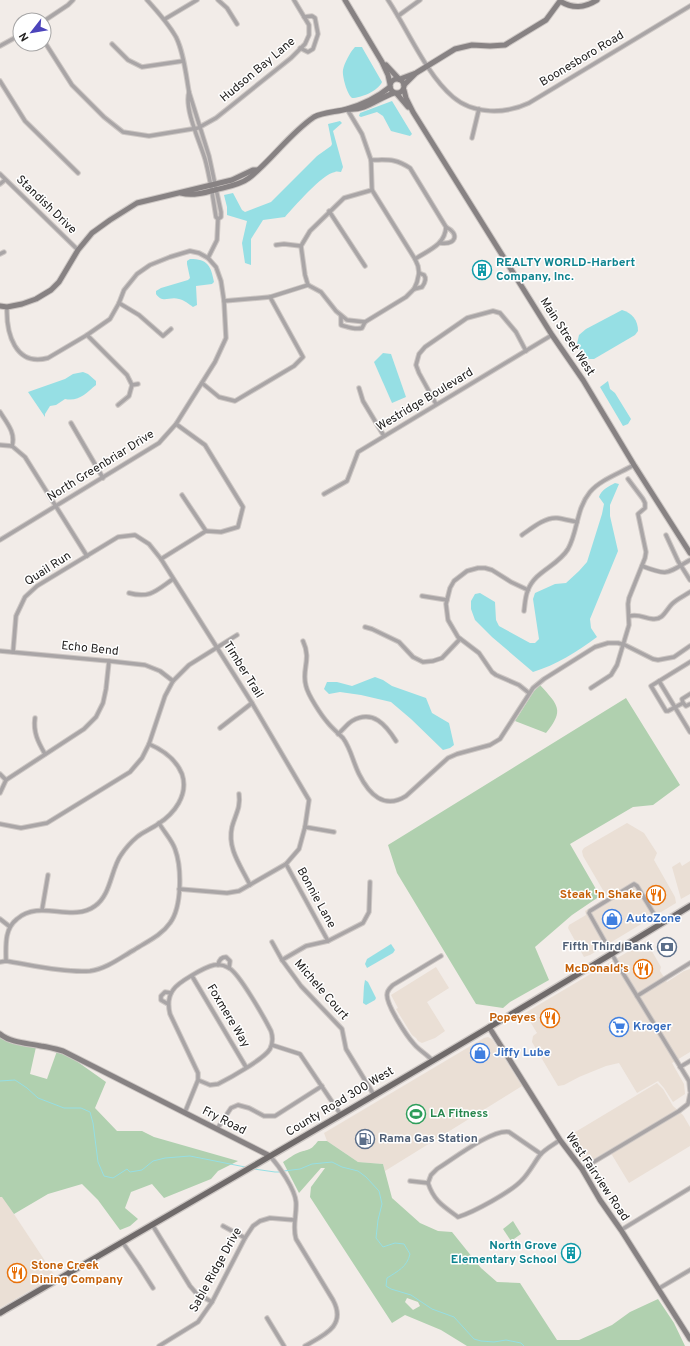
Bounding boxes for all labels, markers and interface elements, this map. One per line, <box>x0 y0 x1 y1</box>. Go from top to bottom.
north arrow <box>12 12 52 52</box>
street label: Boonesboro Road <box>537 28 627 90</box>
text: N <box>16 30 32 44</box>
street label: Hudson Bay Lane <box>217 34 299 106</box>
street label: Standish Drive <box>12 172 80 238</box>
place label: REALTY WORLD-Harbert Company, Inc. <box>496 255 635 285</box>
building icon: REALTY WORLD-Harbert Company, Inc. <box>471 259 493 281</box>
street label: Main Street West <box>536 295 598 379</box>
street label: Westridge Boulevard <box>374 365 476 435</box>
street label: North Greenbriar Drive <box>45 427 157 505</box>
street label: Quail Run <box>22 548 74 590</box>
street label: Echo Bend <box>61 638 119 660</box>
street label: Timber Trail <box>219 639 267 701</box>
street label: Bonnie Lane <box>293 865 339 931</box>
restaurant icon: Steak 'n Shake <box>645 884 667 906</box>
place label: Steak 'n Shake <box>560 887 642 903</box>
shop icon: AutoZone <box>601 908 623 930</box>
place label: AutoZone <box>626 911 681 927</box>
bank icon: Fifth Third Bank <box>656 936 678 958</box>
place label: Fifth Third Bank <box>562 939 653 955</box>
street label: Michele Court <box>290 956 352 1024</box>
restaurant icon: McDonald's <box>632 958 654 980</box>
place label: McDonald's <box>565 961 629 977</box>
street label: Foxmere Way <box>203 981 253 1051</box>
restaurant icon: Popeyes <box>539 1007 561 1029</box>
place label: Popeyes <box>489 1010 536 1026</box>
supermarket icon: Kroger <box>608 1016 630 1038</box>
place label: Kroger <box>633 1019 672 1035</box>
shop icon: Jiffy Lube <box>469 1042 491 1064</box>
place label: Jiffy Lube <box>494 1045 551 1061</box>
street label: County Road 300 West <box>283 1063 397 1141</box>
street label: Fry Road <box>199 1103 249 1139</box>
sports icon: LA Fitness <box>405 1103 427 1125</box>
place label: LA Fitness <box>430 1106 488 1122</box>
fuel station icon: Rama Gas Station <box>354 1128 376 1150</box>
street label: West Fairview Road <box>561 1130 633 1224</box>
place label: Rama Gas Station <box>379 1131 478 1147</box>
street label: Sable Ridge Drive <box>186 1225 246 1315</box>
place label: North Grove Elementary School <box>451 1238 557 1268</box>
building icon: North Grove Elementary School <box>560 1242 582 1264</box>
place label: Stone Creek Dining Company <box>31 1258 123 1288</box>
restaurant icon: Stone Creek Dining Company <box>6 1262 28 1284</box>

